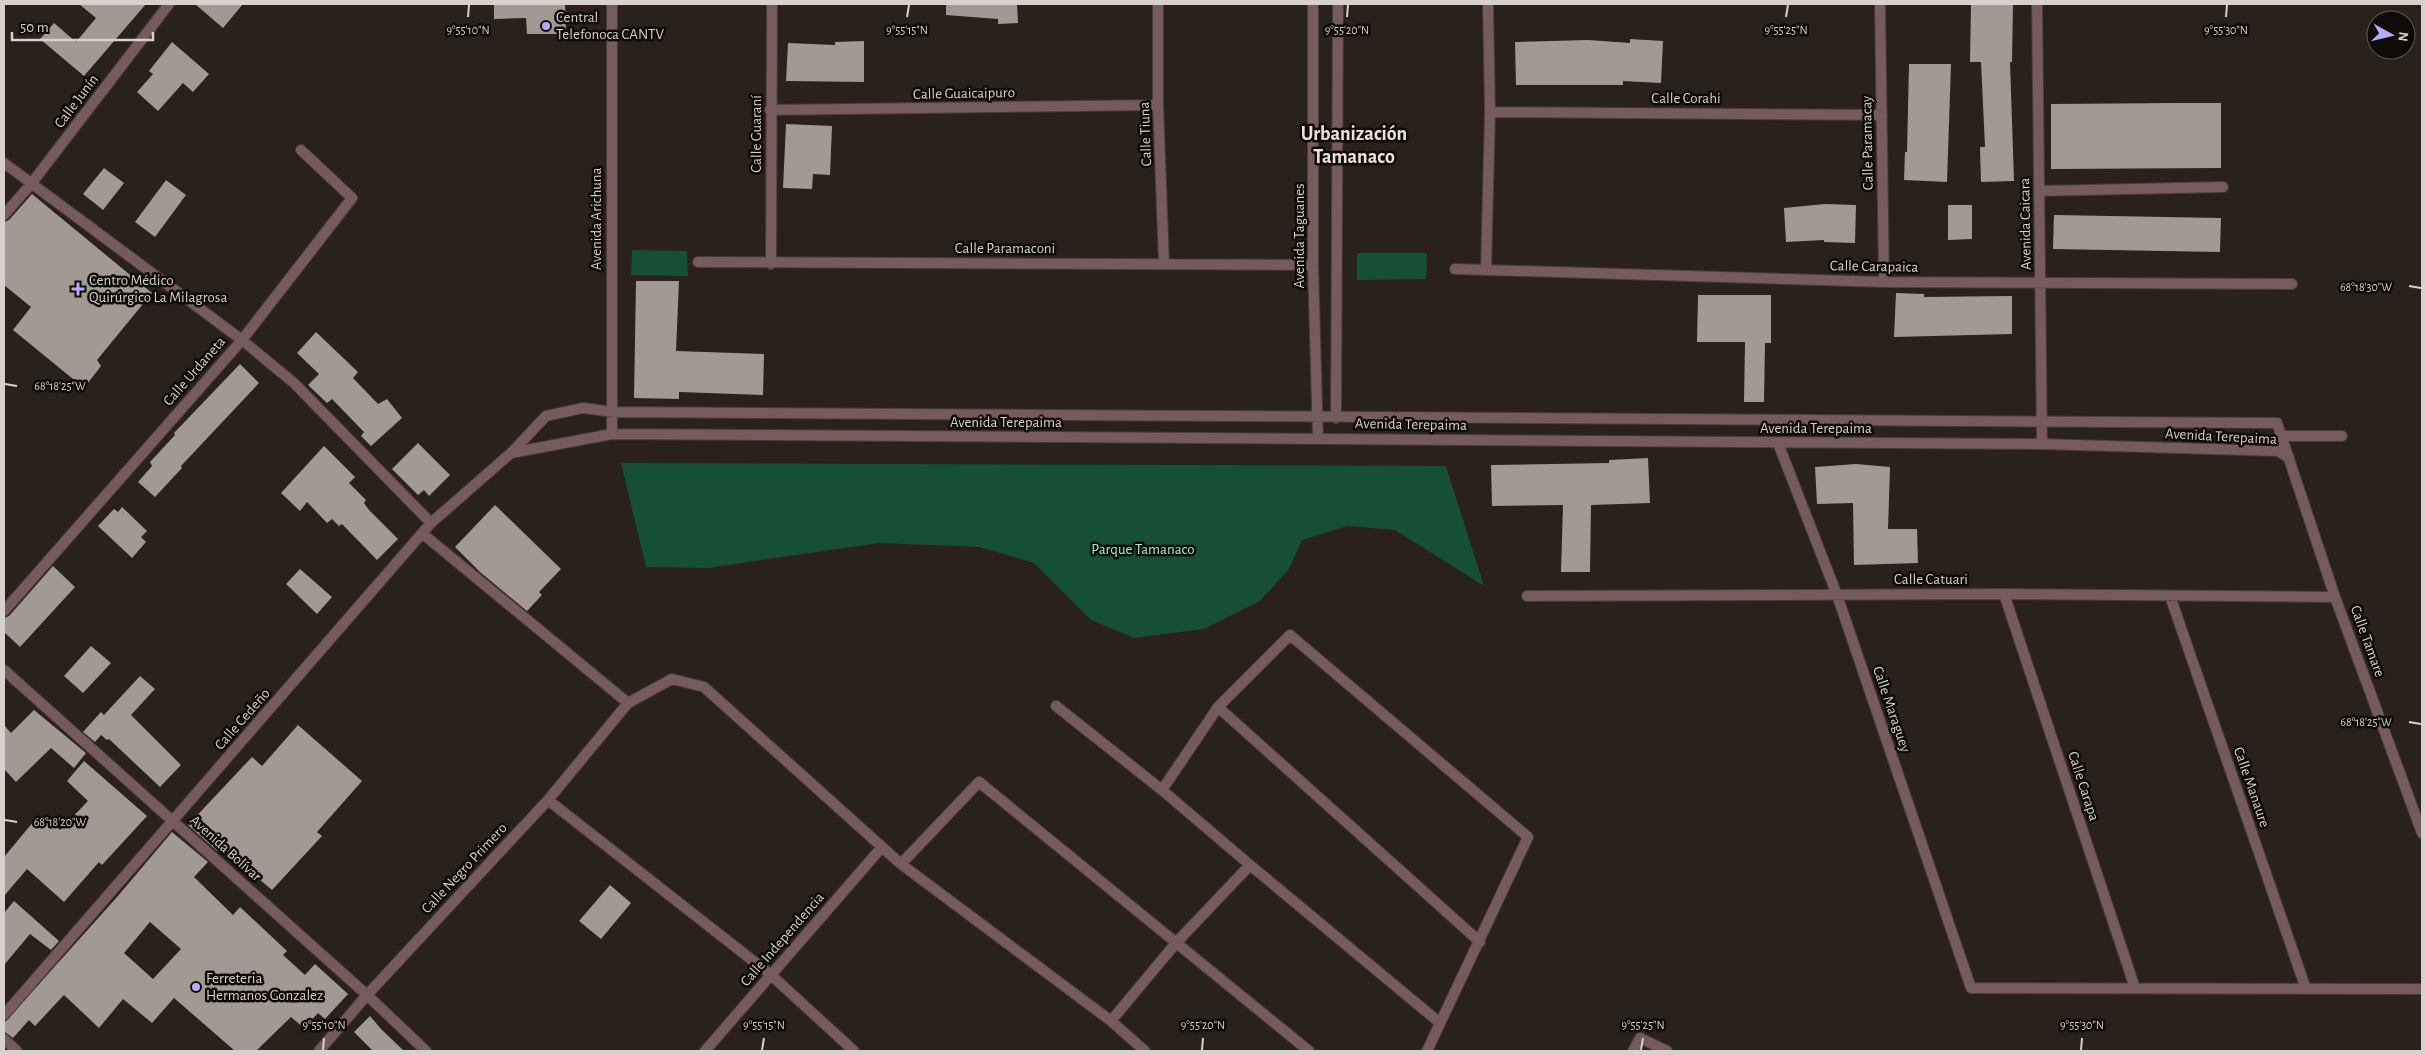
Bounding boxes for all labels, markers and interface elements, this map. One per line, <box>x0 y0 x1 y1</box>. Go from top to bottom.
scale bar <box>12 10 154 42</box>
place label: Central Telefonoca CANTV <box>556 10 664 42</box>
north arrow <box>2366 10 2416 60</box>
text: 50 m <box>20 20 49 35</box>
marker: Central Telefonoca CANTV <box>540 20 552 32</box>
text: 9°55'10"N <box>446 24 490 36</box>
text: 9°55'15"N <box>886 24 928 36</box>
text: 9°55'20"N <box>1325 24 1369 36</box>
text: 9°55'25"N <box>1764 24 1808 36</box>
text: 9°55'30"N <box>2204 24 2248 36</box>
text: N <box>2395 31 2410 42</box>
street label: Calle Junín <box>52 72 101 131</box>
street label: Calle Guaicaipuro <box>913 85 1015 102</box>
street label: Calle Corahi <box>1651 91 1721 106</box>
street label: Calle Guaraní <box>749 95 764 173</box>
street label: Calle Paramacay <box>1859 95 1876 191</box>
street label: Calle Tiuna <box>1137 101 1154 167</box>
district label: Urbanización Tamanaco <box>1301 124 1407 167</box>
street label: Avenida Arichuna <box>589 168 604 270</box>
street label: Avenida Caicara <box>2017 178 2034 270</box>
street label: Avenida Taguanes <box>1292 183 1307 289</box>
street label: Calle Paramaconi <box>955 241 1055 256</box>
street label: Calle Carapaica <box>1830 258 1918 275</box>
place label: Centro Médico Quirúrgico La Milagrosa <box>89 273 227 305</box>
text: 68°18'30"W <box>2340 281 2392 293</box>
marker: Centro Médico Quirúrgico La Milagrosa <box>71 282 85 296</box>
street label: Calle Urdaneta <box>160 334 228 409</box>
text: 68°18'25"W <box>34 380 86 392</box>
street label: Avenida Terepaima <box>950 415 1062 430</box>
street label: Avenida Terepaima <box>1355 416 1467 433</box>
street label: Avenida Terepaima <box>1760 421 1872 436</box>
street label: Avenida Terepaima <box>2165 426 2277 447</box>
park label: Parque Tamanaco <box>1091 542 1195 557</box>
street label: Calle Catuari <box>1894 572 1968 587</box>
street label: Calle Tamare <box>2348 603 2387 679</box>
street label: Calle Maraguey <box>1870 664 1913 755</box>
street label: Calle Cedeño <box>212 686 273 753</box>
text: 68°18'25"W <box>2340 716 2392 728</box>
street label: Calle Manaure <box>2231 745 2272 829</box>
street label: Calle Carapa <box>2065 749 2102 823</box>
street label: Avenida Bolívar <box>187 813 264 884</box>
text: 68°18'20"W <box>34 816 87 828</box>
street label: Calle Negro Primero <box>419 820 510 916</box>
street label: Calle Independencia <box>738 890 827 989</box>
place label: Ferreteria Hermanos Gonzalez <box>206 971 323 1003</box>
marker: Ferreteria Hermanos Gonzalez <box>190 981 202 993</box>
text: 9°55'10"N <box>302 1019 346 1031</box>
text: 9°55'15"N <box>743 1019 785 1031</box>
text: 9°55'20"N <box>1181 1019 1225 1031</box>
text: 9°55'25"N <box>1621 1019 1665 1031</box>
text: 9°55'30"N <box>2060 1019 2104 1031</box>

